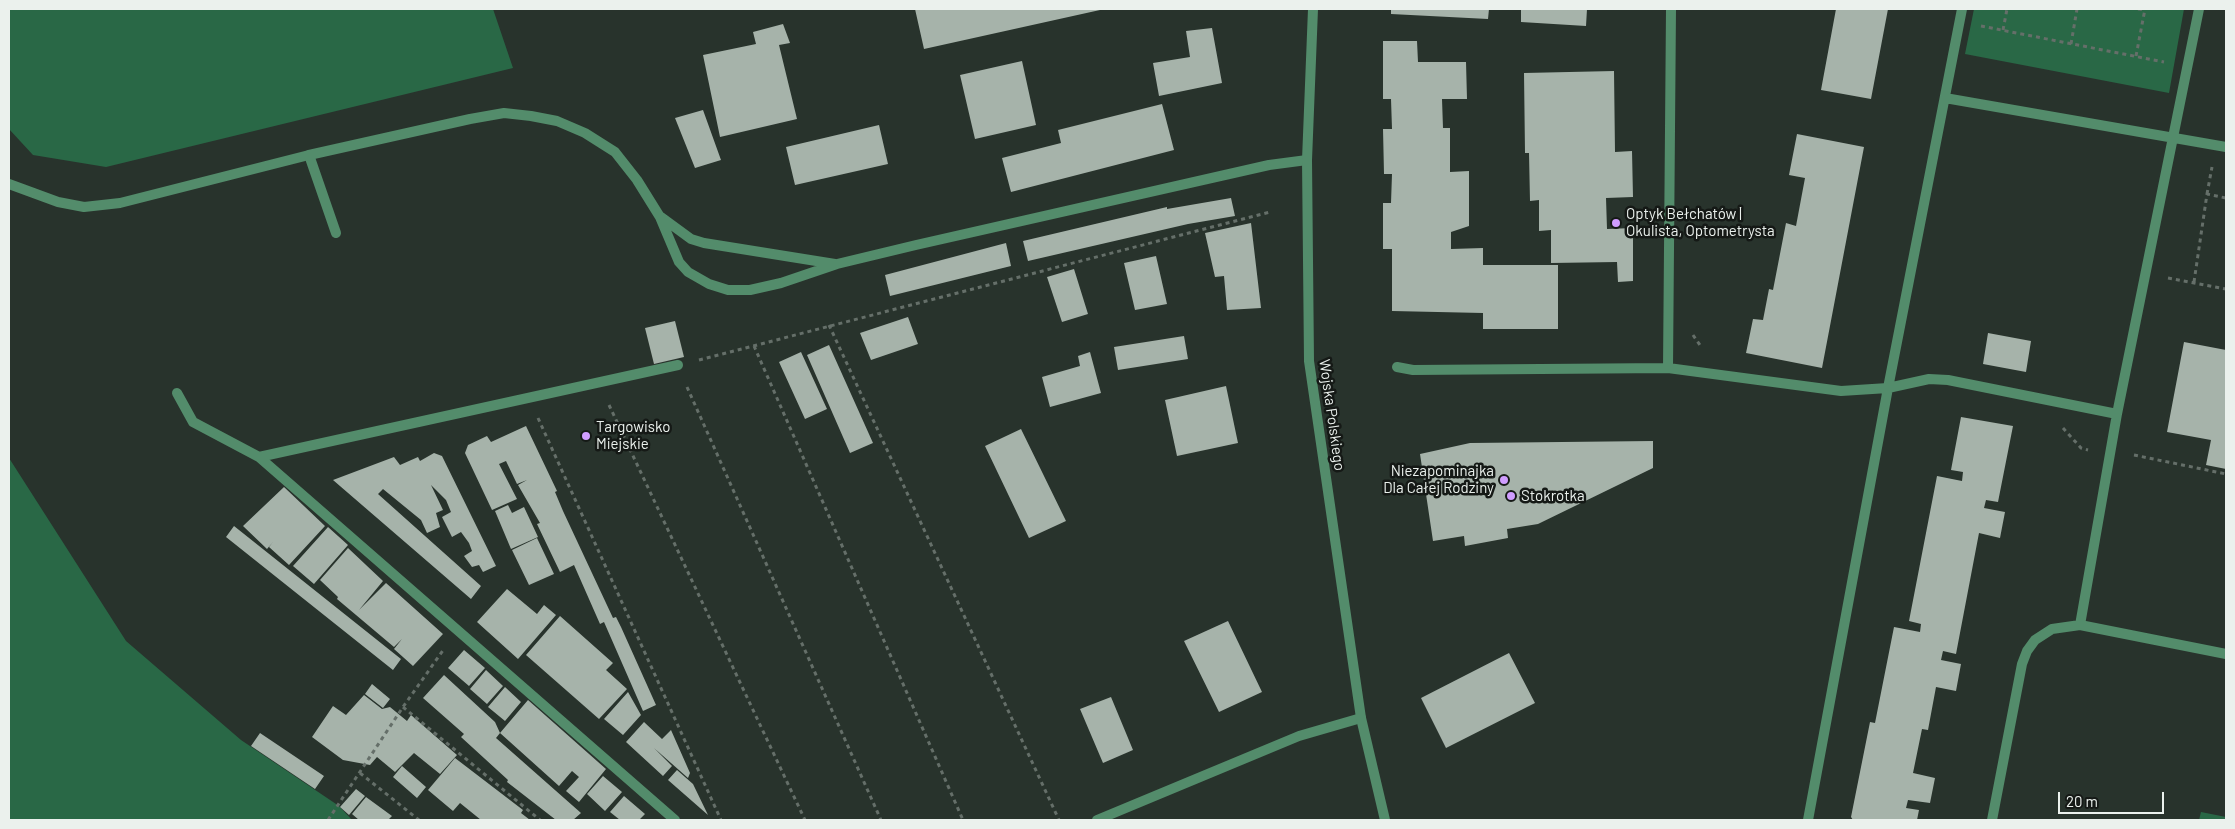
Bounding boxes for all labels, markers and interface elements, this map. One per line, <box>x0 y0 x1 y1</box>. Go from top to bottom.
place label: Optyk Bełchatów | Okulista, Optometrysta <box>1626 205 1775 240</box>
marker: Optyk Bełchatów | Okulista, Optometrysta <box>1610 217 1622 229</box>
street label: Wojska Polskiego <box>1315 358 1349 472</box>
place label: Targowisko Miejskie <box>596 418 670 453</box>
marker: Targowisko Miejskie <box>580 430 592 442</box>
place label: Niezapominajka Dla Całej Rodziny <box>1383 462 1494 497</box>
marker: Niezapominajka Dla Całej Rodziny <box>1498 474 1510 486</box>
place label: Stokrotka <box>1521 487 1585 505</box>
marker: Stokrotka <box>1505 490 1517 502</box>
scale bar <box>2060 782 2166 814</box>
text: 20 m <box>2066 792 2098 810</box>

